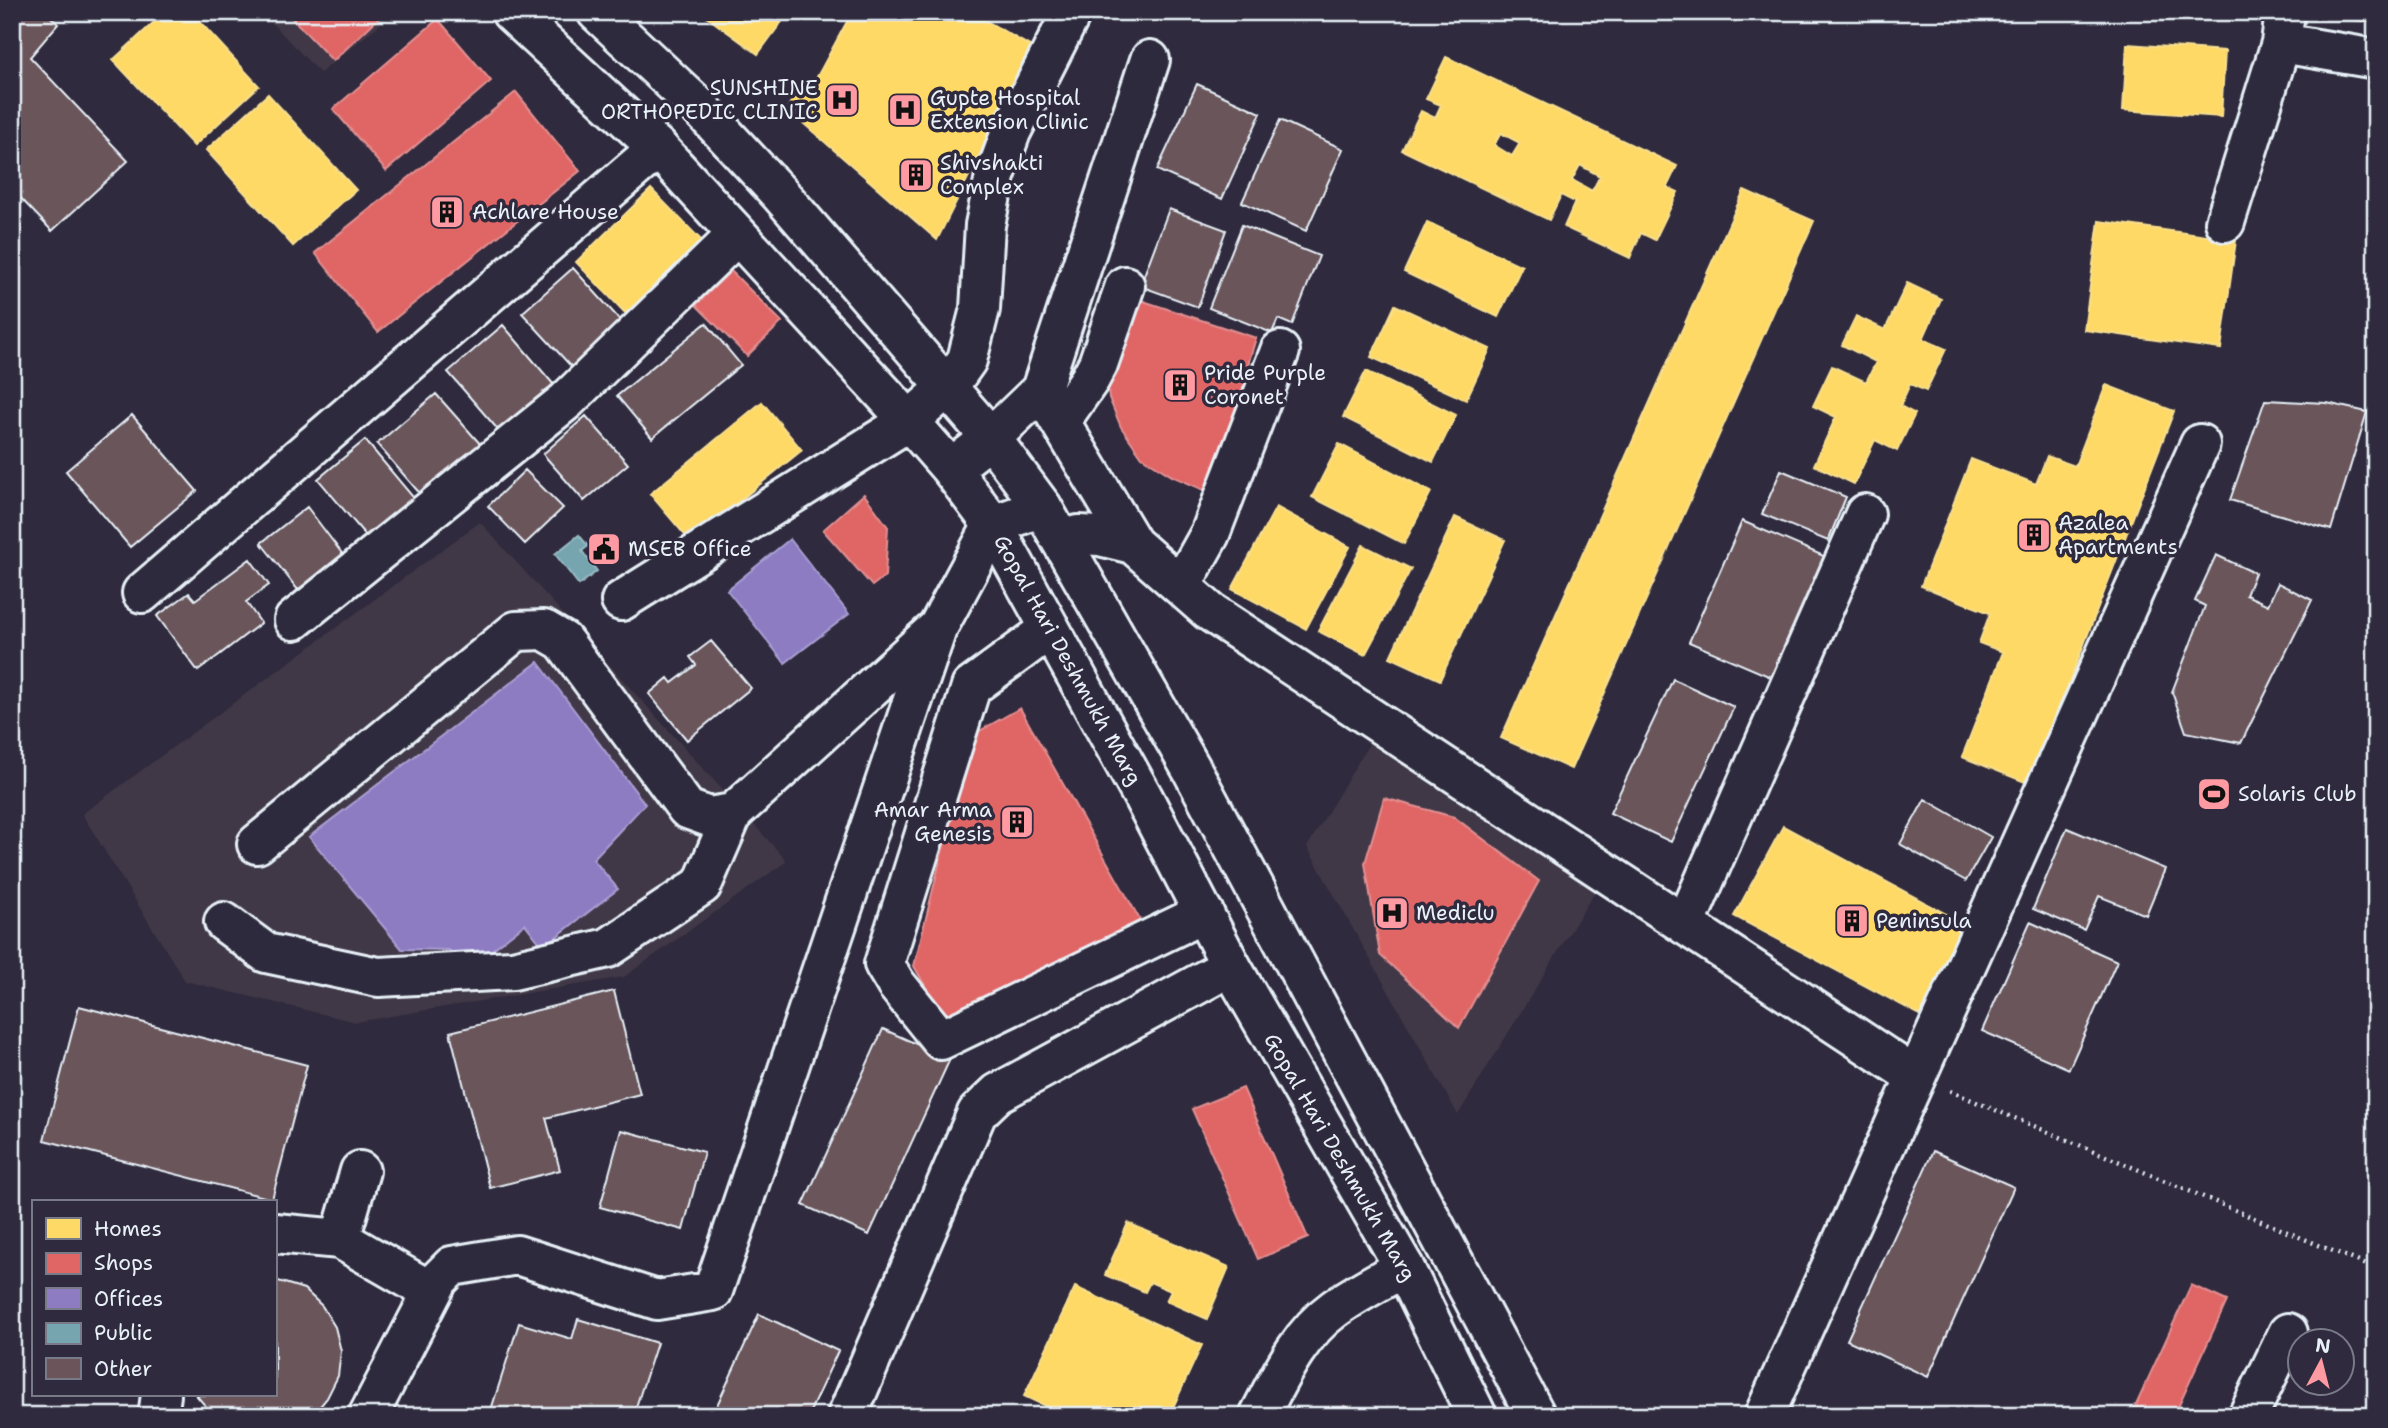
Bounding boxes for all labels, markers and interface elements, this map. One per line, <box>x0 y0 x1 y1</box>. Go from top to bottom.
place label: SUNSHINE ORTHOPEDIC CLINIC <box>601 74 818 126</box>
hospital icon: SUNSHINE ORTHOPEDIC CLINIC <box>823 81 861 119</box>
place label: Gupte Hospital Extension Clinic <box>930 84 1089 136</box>
hospital icon: Gupte Hospital Extension Clinic <box>886 91 924 129</box>
place label: Shivshakti Complex <box>940 149 1043 201</box>
building icon: Shivshakti Complex <box>897 156 935 194</box>
building icon: Achlare House <box>428 193 466 231</box>
place label: Achlare House <box>472 198 619 226</box>
place label: Pride Purple Coronet <box>1204 359 1326 411</box>
building icon: Pride Purple Coronet <box>1161 366 1199 404</box>
place label: Azalea Apartments <box>2058 509 2178 561</box>
building icon: Azalea Apartments <box>2015 516 2053 554</box>
public building icon: MSEB Office <box>585 530 623 568</box>
street label: Gopal Hari Deshmukh Marg <box>987 530 1149 790</box>
place label: MSEB Office <box>628 535 752 563</box>
sports icon: Solaris Club <box>2195 775 2233 813</box>
place label: Solaris Club <box>2238 780 2357 808</box>
place label: Amar Arma Genesis <box>874 796 992 848</box>
building icon: Amar Arma Genesis <box>998 803 1036 841</box>
hospital icon: Mediclu <box>1373 894 1411 932</box>
place label: Mediclu <box>1416 899 1495 927</box>
building icon: Peninsula <box>1833 902 1871 940</box>
place label: Peninsula <box>1876 907 1972 935</box>
street label: Gopal Hari Deshmukh Marg <box>1257 1028 1423 1286</box>
legend <box>32 1200 276 1396</box>
text: Homes <box>94 1215 162 1243</box>
text: Shops <box>94 1249 153 1277</box>
text: Offices <box>94 1285 163 1313</box>
text: Public <box>94 1319 153 1347</box>
north arrow <box>2286 1326 2356 1396</box>
text: N <box>2314 1332 2332 1359</box>
text: Other <box>94 1355 152 1383</box>

